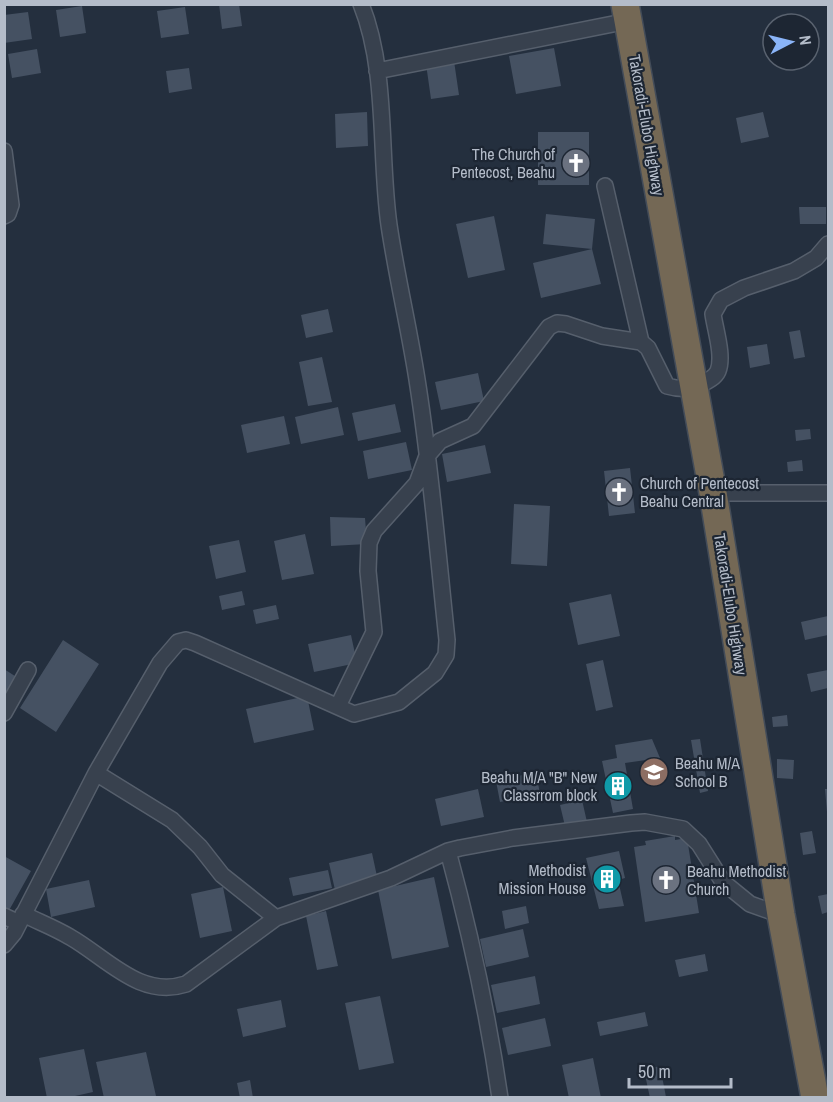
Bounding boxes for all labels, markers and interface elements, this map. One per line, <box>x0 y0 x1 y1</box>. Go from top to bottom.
north arrow <box>761 12 821 72</box>
text: N <box>794 34 817 46</box>
street label: Takoradi-Elubo Highway <box>624 53 670 198</box>
place label: The Church of Pentecost, Beahu <box>451 143 555 183</box>
church icon: The Church of Pentecost, Beahu <box>560 147 592 179</box>
place label: Church of Pentecost Beahu Central <box>640 472 759 512</box>
church icon: Church of Pentecost Beahu Central <box>603 476 635 508</box>
street label: Takoradi-Elubo Highway <box>709 532 753 677</box>
place label: Beahu M/A School B <box>675 752 740 792</box>
school or university icon: Beahu M/A School B <box>638 756 670 788</box>
place label: Beahu M/A "B" New Classrrom block <box>481 766 598 806</box>
building icon: Beahu M/A "B" New Classrrom block <box>602 770 634 802</box>
place label: Methodist Mission House <box>498 859 586 899</box>
place label: Beahu Methodist Church <box>687 860 787 900</box>
building icon: Methodist Mission House <box>591 863 623 895</box>
church icon: Beahu Methodist Church <box>650 864 682 896</box>
scale bar <box>629 1051 731 1089</box>
text: 50 m <box>638 1059 671 1084</box>

